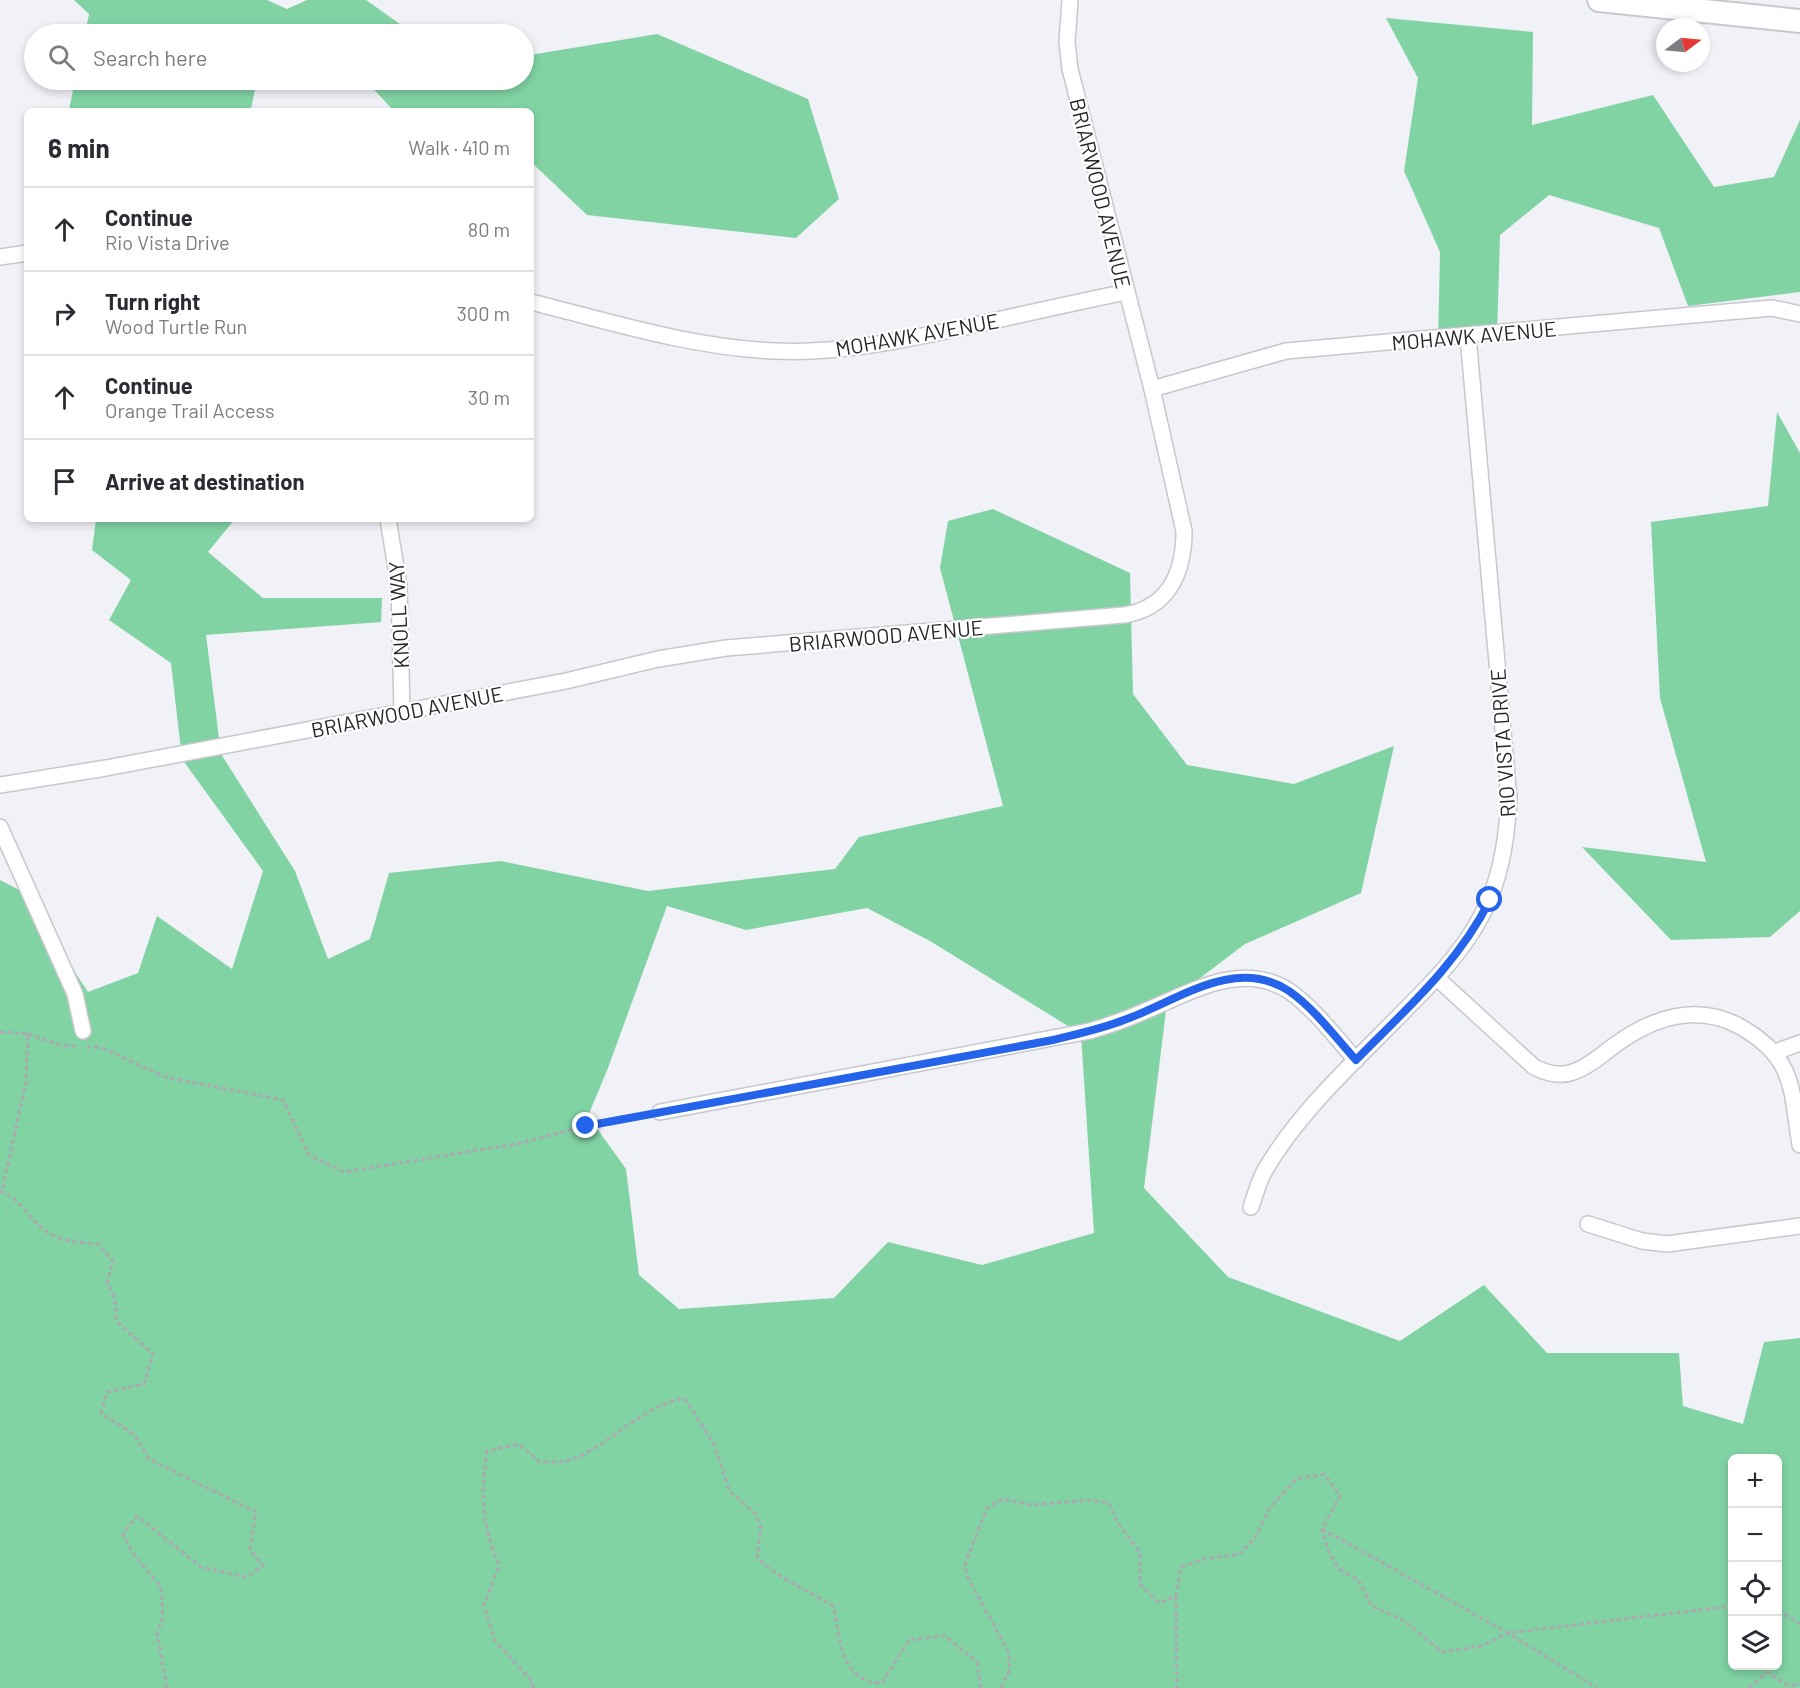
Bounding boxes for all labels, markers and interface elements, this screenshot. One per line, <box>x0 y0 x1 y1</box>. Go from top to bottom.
north arrow <box>1656 18 1710 72</box>
search box <box>24 24 534 90</box>
icon: search <box>45 41 78 74</box>
text: Search here <box>93 44 207 70</box>
street label: BRIARWOOD AVENUE <box>1065 95 1137 291</box>
text: 6 min <box>48 132 110 163</box>
text: Walk · 410 m <box>408 135 510 159</box>
text: Continue <box>105 204 193 230</box>
icon: ahead <box>48 213 81 246</box>
text: 80 m <box>468 217 510 241</box>
text: Rio Vista Drive <box>105 230 230 254</box>
text: Turn right <box>105 288 200 314</box>
icon: right <box>48 297 81 330</box>
text: 300 m <box>457 301 510 325</box>
street label: MOHAWK AVENUE <box>833 307 1001 361</box>
text: Wood Turtle Run <box>105 314 247 338</box>
street label: MOHAWK AVENUE <box>1390 315 1558 355</box>
text: Continue <box>105 372 193 398</box>
icon: ahead <box>48 381 81 414</box>
text: 30 m <box>468 385 510 409</box>
text: Orange Trail Access <box>105 398 275 422</box>
icon: arrive <box>48 465 81 498</box>
text: Arrive at destination <box>105 468 304 494</box>
street label: KNOLL WAY <box>383 560 413 669</box>
street label: BRIARWOOD AVENUE <box>788 614 984 656</box>
street label: RIO VISTA DRIVE <box>1484 668 1520 818</box>
street label: BRIARWOOD AVENUE <box>309 680 505 742</box>
route start <box>1476 886 1502 912</box>
route end <box>572 1112 598 1138</box>
map controls <box>1728 1454 1782 1670</box>
button: + <box>1728 1454 1782 1508</box>
button: − <box>1728 1508 1782 1562</box>
button: locate <box>1728 1562 1782 1616</box>
button: layers <box>1728 1616 1782 1670</box>

